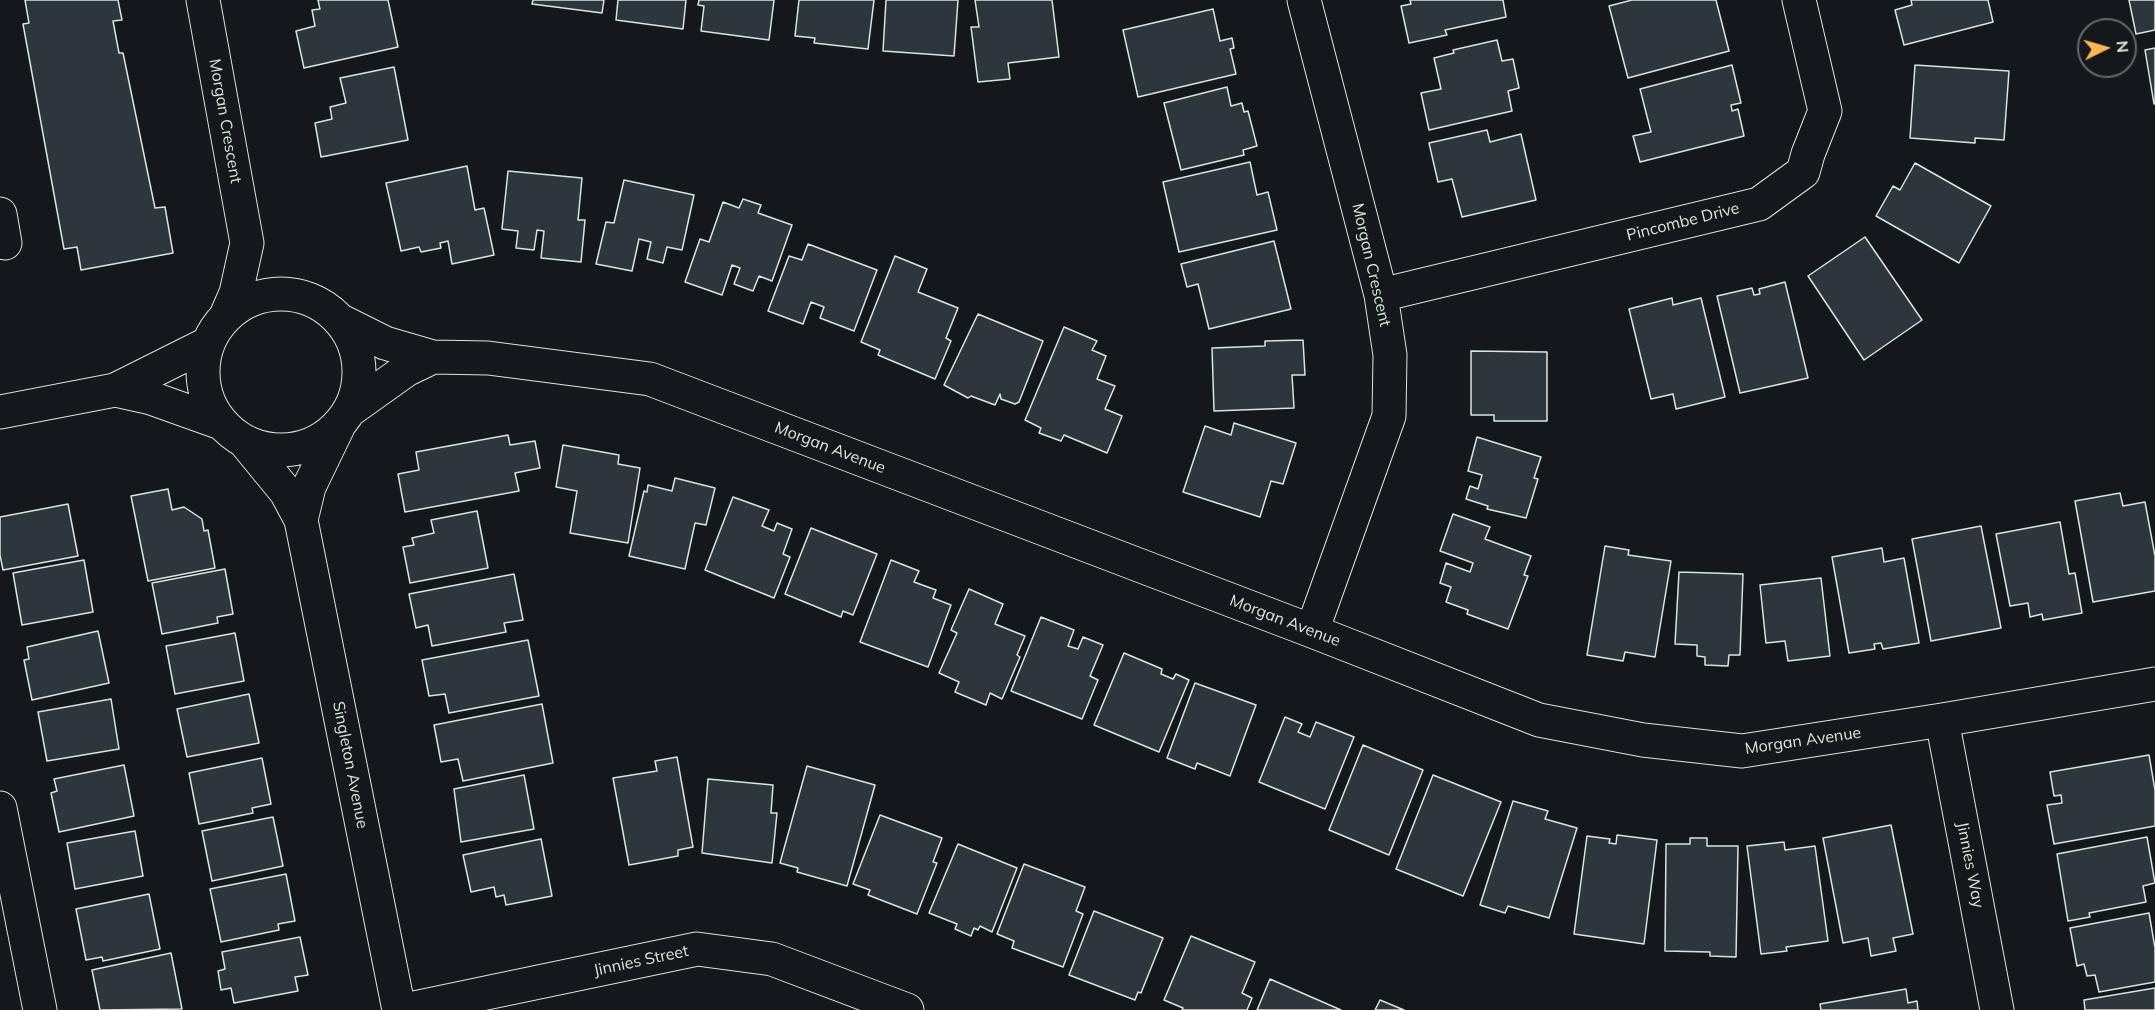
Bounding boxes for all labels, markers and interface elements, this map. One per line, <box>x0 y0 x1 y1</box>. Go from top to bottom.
north arrow <box>2077 18 2137 78</box>
text: N <box>2112 40 2133 54</box>
street label: Morgan Crescent <box>205 57 245 185</box>
street label: Pincombe Drive <box>1625 199 1741 245</box>
street label: Morgan Crescent <box>1347 201 1395 329</box>
street label: Morgan Avenue <box>772 418 888 478</box>
street label: Morgan Avenue <box>1227 591 1343 651</box>
street label: Singleton Avenue <box>328 700 372 830</box>
street label: Morgan Avenue <box>1744 723 1862 759</box>
street label: Jinnies Way <box>1952 820 1988 910</box>
street label: Jinnies Street <box>592 942 690 980</box>

